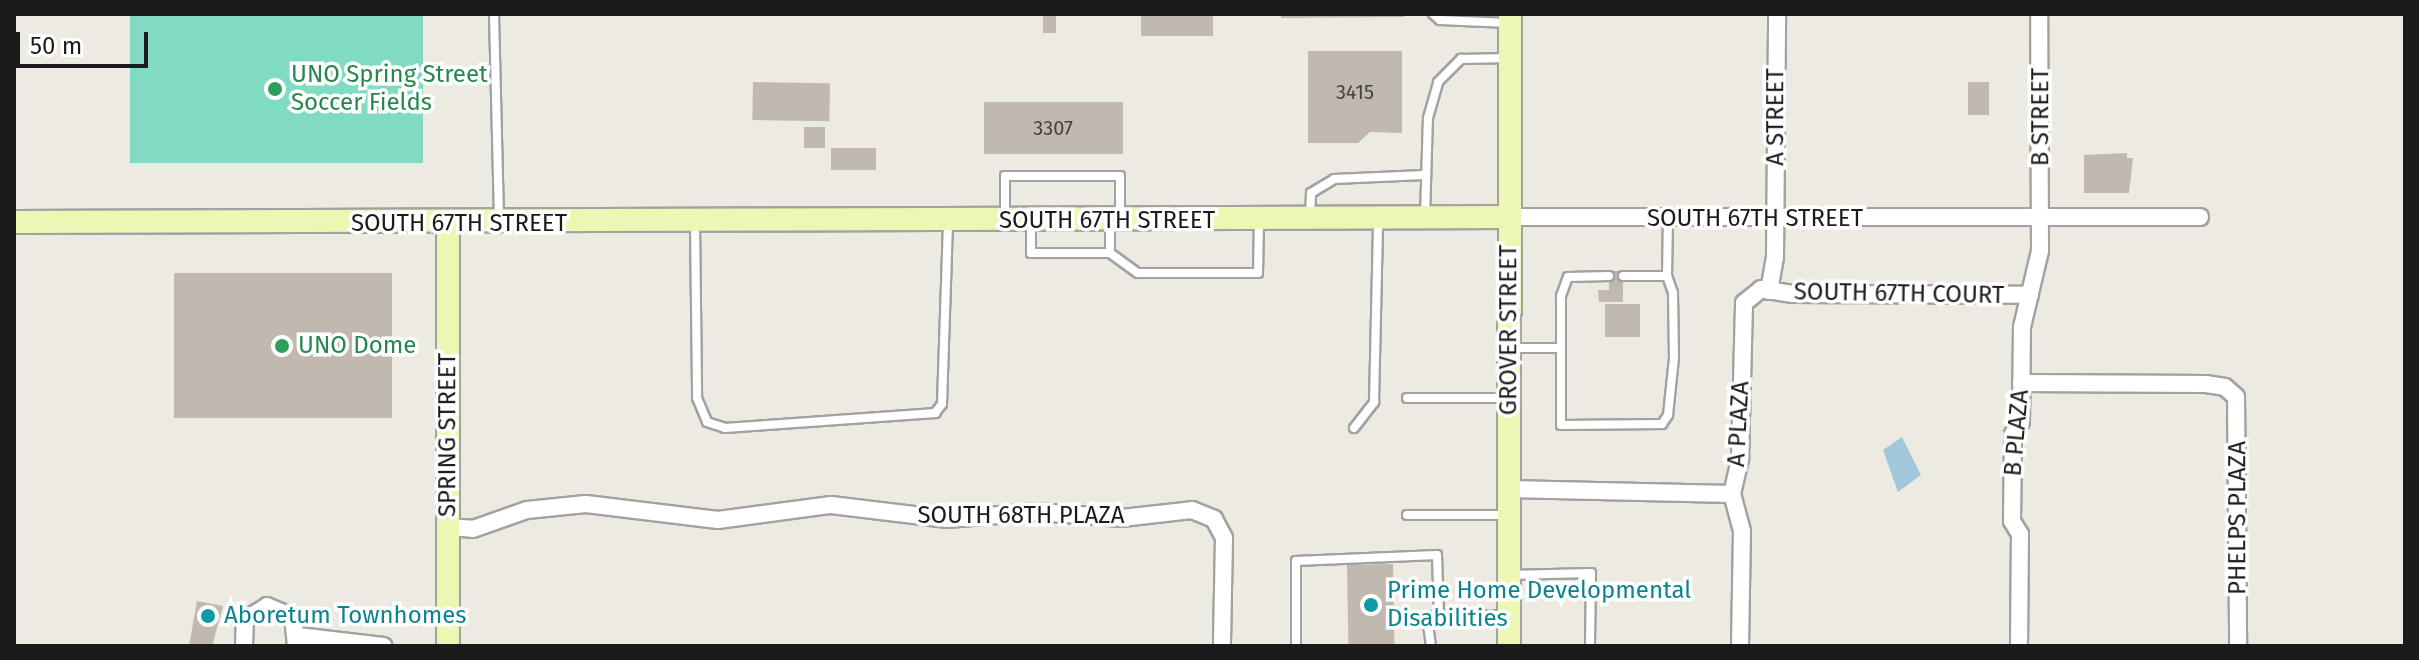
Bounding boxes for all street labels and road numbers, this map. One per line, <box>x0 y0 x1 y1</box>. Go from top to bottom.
street label: A STREET <box>1762 68 1790 166</box>
street label: B STREET <box>2027 68 2055 166</box>
street label: SOUTH 67TH STREET <box>1647 205 1863 233</box>
street label: SOUTH 67TH STREET <box>999 207 1215 235</box>
street label: SOUTH 67TH STREET <box>351 210 567 238</box>
street label: GROVER STREET <box>1495 245 1523 415</box>
street label: SOUTH 67TH COURT <box>1794 278 2004 310</box>
street label: SPRING STREET <box>434 353 462 517</box>
street label: A PLAZA <box>1722 380 1756 468</box>
street label: B PLAZA <box>1999 388 2035 478</box>
street label: PHELPS PLAZA <box>2224 441 2252 595</box>
street label: SOUTH 68TH PLAZA <box>917 502 1125 530</box>

